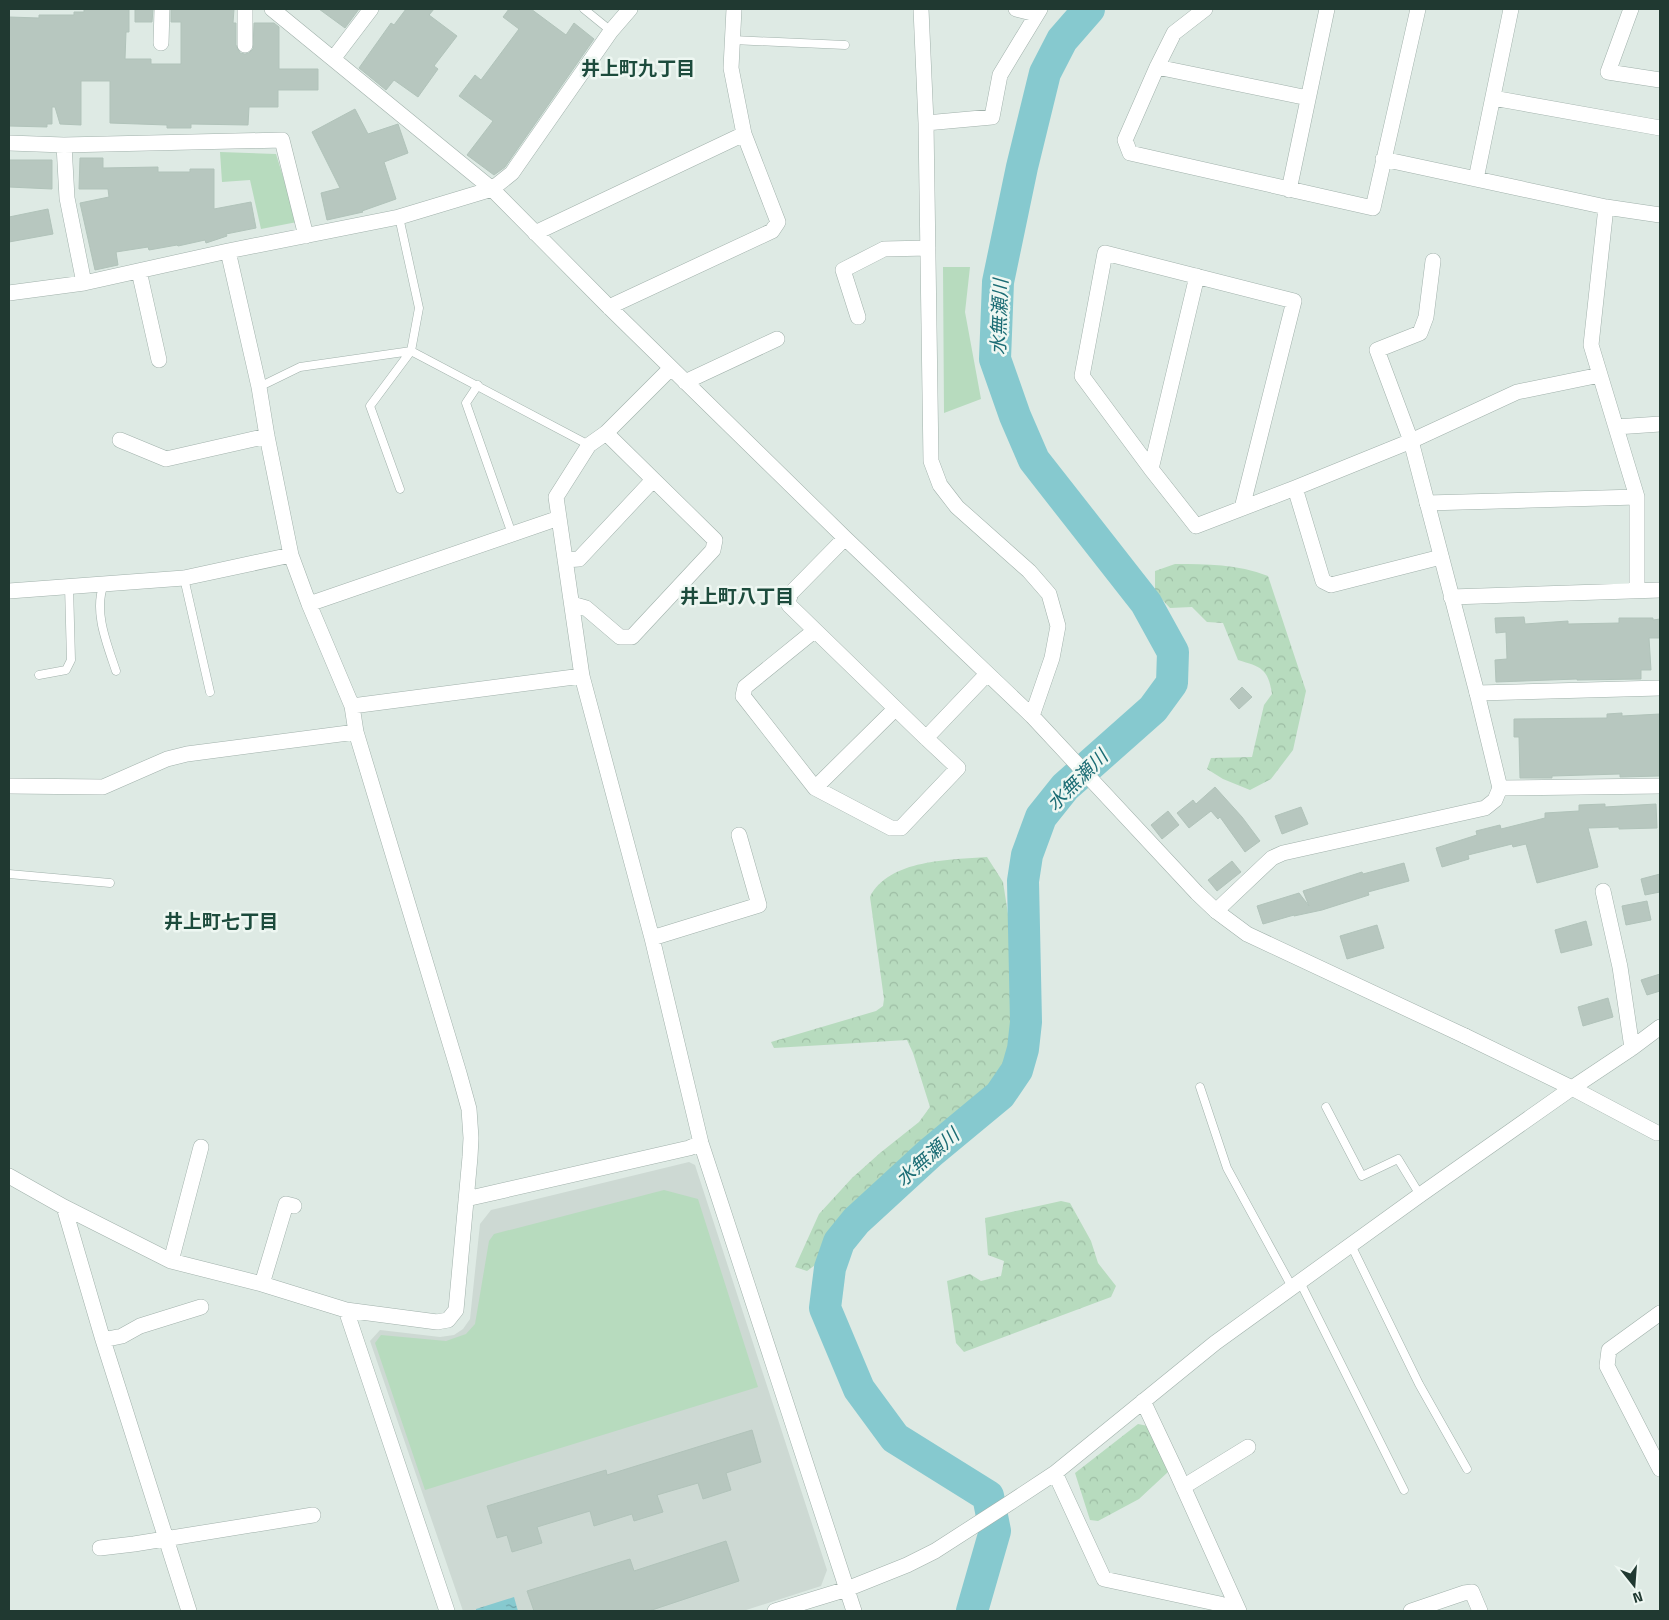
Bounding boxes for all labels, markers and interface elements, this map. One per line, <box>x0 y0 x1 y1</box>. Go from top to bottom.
district label: 井上町九丁目 <box>581 53 695 82</box>
water label: 水無瀬川 <box>983 277 1014 355</box>
district label: 井上町八丁目 <box>680 581 794 610</box>
water label: 水無瀬川 <box>1040 741 1115 817</box>
district label: 井上町七丁目 <box>164 906 278 935</box>
water label: 水無瀬川 <box>888 1119 966 1193</box>
north arrow <box>1609 1560 1659 1610</box>
text: N <box>1630 1586 1646 1609</box>

